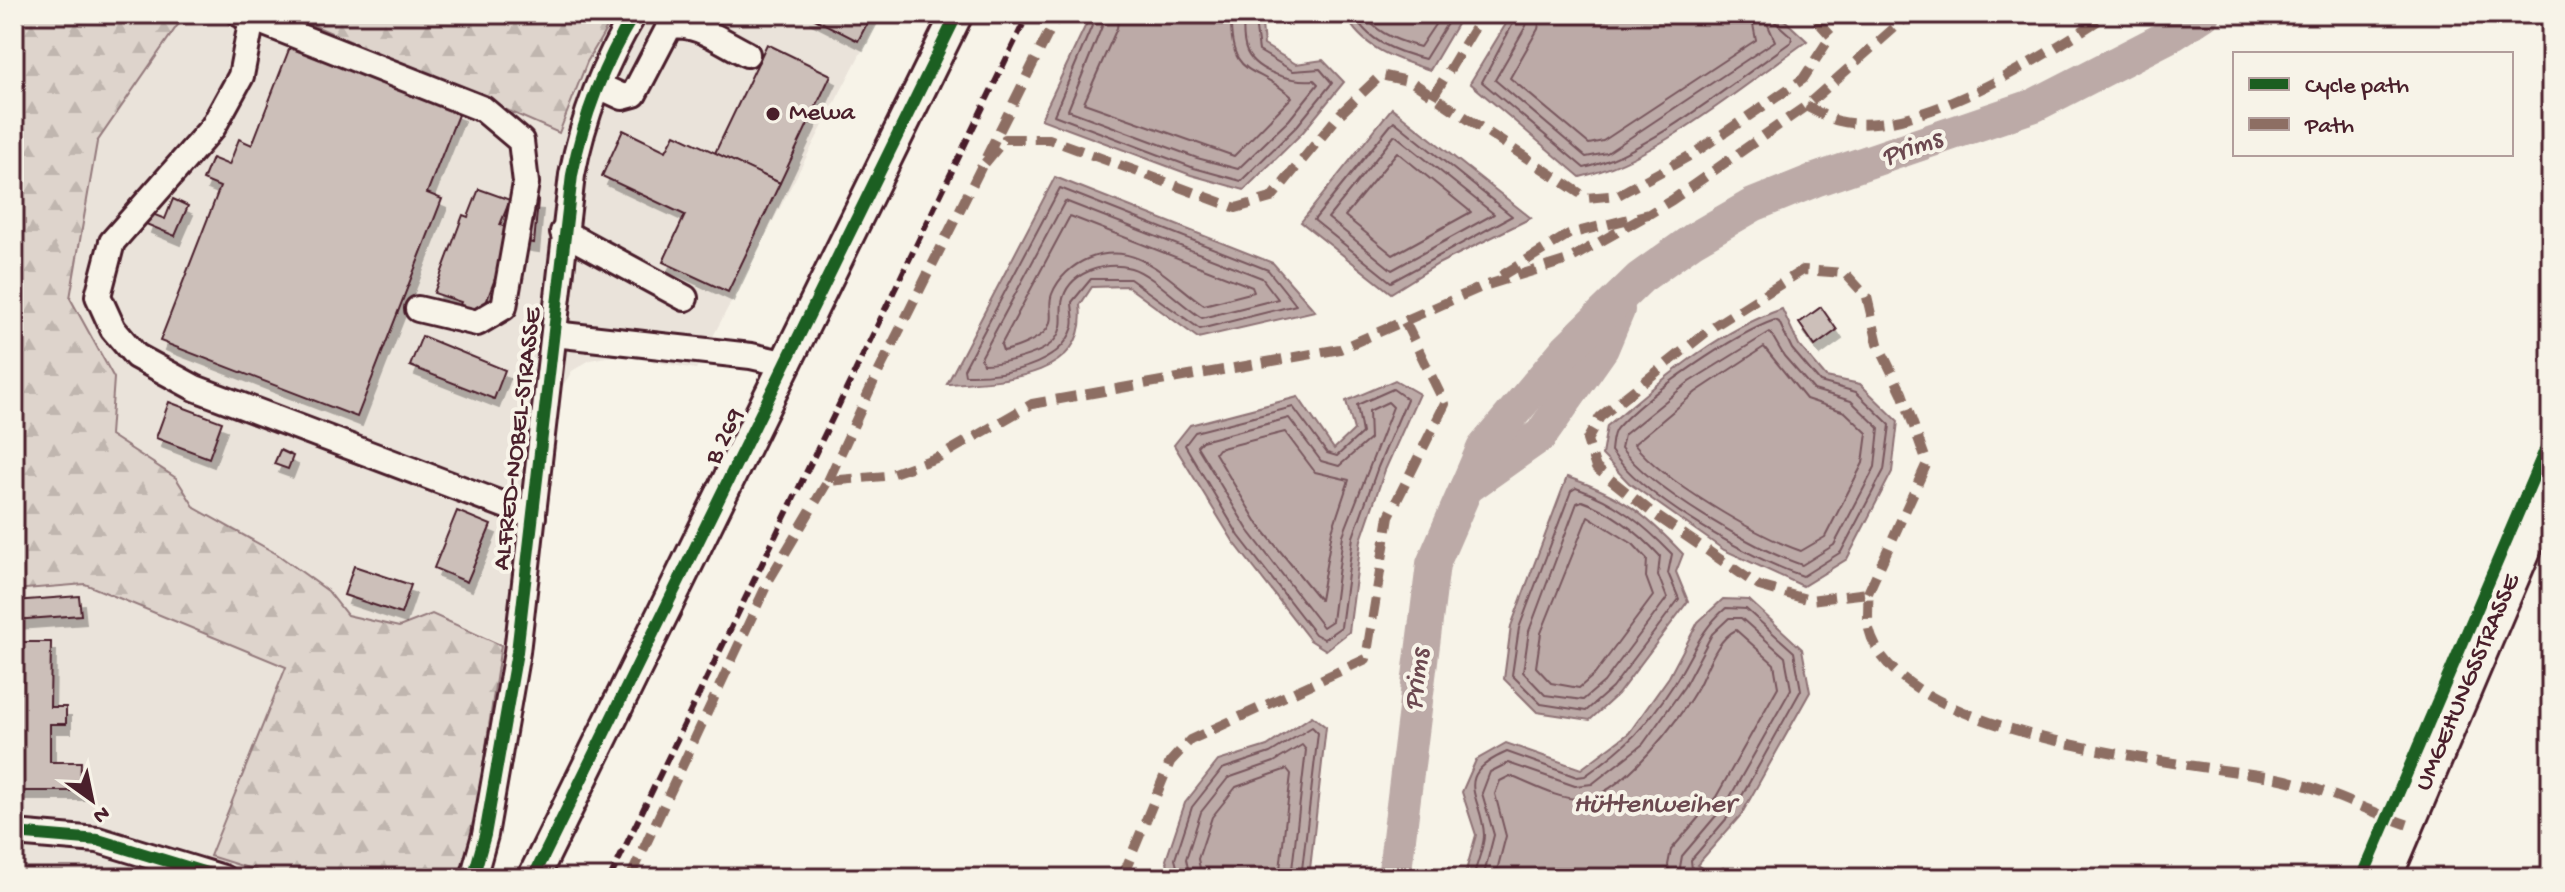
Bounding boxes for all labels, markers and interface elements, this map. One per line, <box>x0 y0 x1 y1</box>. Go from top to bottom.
legend <box>2233 52 2513 156</box>
text: Cycle path <box>2305 73 2409 102</box>
place label: Mewa <box>789 99 857 130</box>
marker: Mewa <box>764 105 782 123</box>
text: Path <box>2304 113 2354 142</box>
water label: Prims <box>1877 122 1949 175</box>
street label: ALFRED-NOBEL-STRASSE <box>488 305 551 572</box>
street label: B 269 <box>699 404 753 471</box>
street label: UMGEHUNGSSTRASSE <box>2409 569 2529 796</box>
water label: Prims <box>1398 645 1438 713</box>
north arrow <box>52 760 132 840</box>
water label: Hüttenweiher <box>1573 789 1740 822</box>
text: N <box>88 799 114 828</box>

